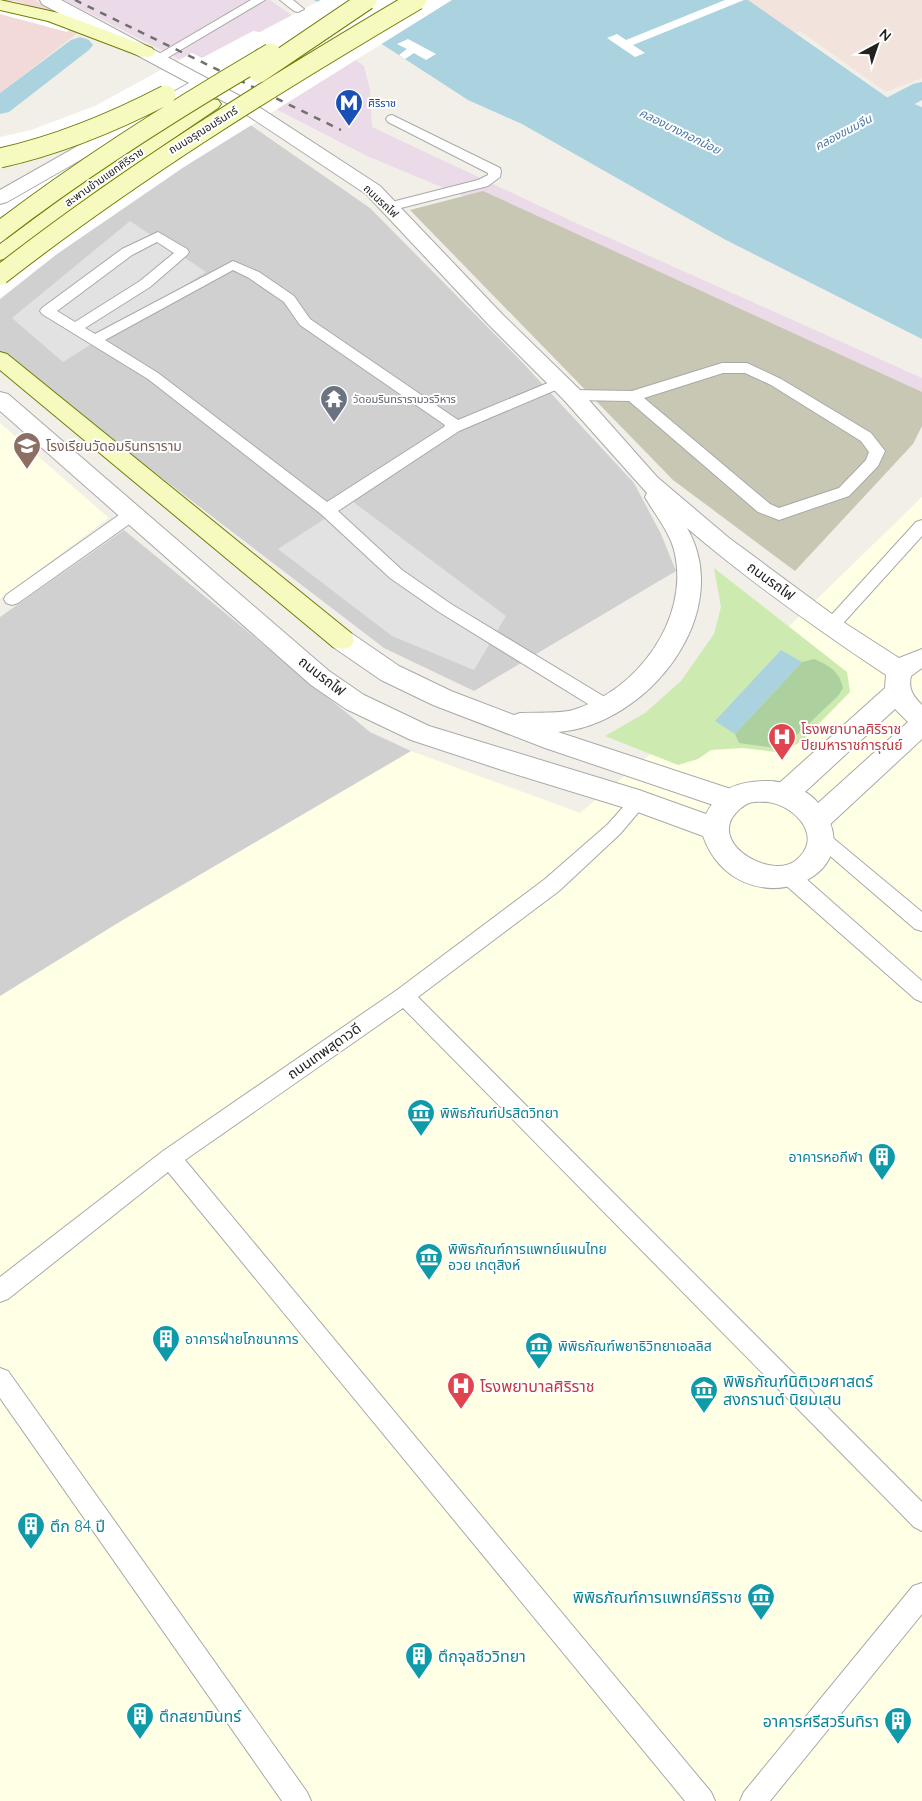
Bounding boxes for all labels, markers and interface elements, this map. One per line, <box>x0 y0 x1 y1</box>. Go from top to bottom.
north arrow <box>852 20 902 70</box>
text: N <box>876 25 895 45</box>
metro station icon: ศิริราช <box>334 88 364 127</box>
place label: ศิริราช <box>368 96 396 110</box>
street label: ถนนอรุณอมรินทร์ <box>166 103 241 157</box>
water label: คลองบางกอกน้อย <box>637 105 724 158</box>
water label: คลองขนมจีน <box>812 110 875 153</box>
street label: สะพานข้ามแยกศิริราช <box>62 145 146 209</box>
street label: ถนนรถไฟ <box>361 181 402 221</box>
temple icon: วัดอมรินทรารามวรวิหาร <box>319 384 349 423</box>
place label: วัดอมรินทรารามวรวิหาร <box>353 392 456 406</box>
school or university icon: โรงเรียนวัดอมรินทราราม <box>12 431 42 470</box>
place label: โรงเรียนวัดอมรินทราราม <box>46 437 182 455</box>
street label: ถนนรถไฟ <box>744 558 799 605</box>
street label: ถนนรถไฟ <box>295 652 349 700</box>
place label: โรงพยาบาลศิริราช ปิยมหาราชการุณย์ <box>800 720 903 754</box>
hospital icon: โรงพยาบาลศิริราช ปิยมหาราชการุณย์ <box>767 722 797 761</box>
street label: ถนนเทพสุดาวดี <box>284 1019 364 1083</box>
museum icon: พิพิธภัณฑ์ปรสิตวิทยา <box>406 1098 436 1137</box>
place label: พิพิธภัณฑ์ปรสิตวิทยา <box>440 1104 559 1122</box>
building icon: อาคารหอกีฬา <box>867 1142 897 1181</box>
place label: อาคารหอกีฬา <box>788 1148 863 1166</box>
place label: พิพิธภัณฑ์การแพทย์แผนไทย อวย เกตุสิงห์ <box>448 1240 607 1274</box>
museum icon: พิพิธภัณฑ์การแพทย์แผนไทย อวย เกตุสิงห์ <box>414 1242 444 1281</box>
building icon: อาคารฝ่ายโภชนาการ <box>151 1324 181 1363</box>
place label: อาคารฝ่ายโภชนาการ <box>185 1330 299 1348</box>
museum icon: พิพิธภัณฑ์พยาธิวิทยาเอลลิส <box>524 1331 554 1370</box>
place label: พิพิธภัณฑ์พยาธิวิทยาเอลลิส <box>558 1337 712 1355</box>
hospital icon: โรงพยาบาลศิริราช <box>446 1371 476 1410</box>
place label: พิพิธภัณฑ์นิติเวชศาสตร์ สงกรานต์ นิยมเสน <box>723 1371 874 1409</box>
museum icon: พิพิธภัณฑ์นิติเวชศาสตร์ สงกรานต์ นิยมเสน <box>689 1375 719 1414</box>
place label: โรงพยาบาลศิริราช <box>480 1376 595 1396</box>
building icon: ตึก 84 ปี <box>16 1511 46 1550</box>
place label: ตึก 84 ปี <box>50 1516 105 1536</box>
museum icon: พิพิธภัณฑ์การแพทย์ศิริราช <box>746 1582 776 1621</box>
place label: พิพิธภัณฑ์การแพทย์ศิริราช <box>573 1587 742 1607</box>
building icon: ตึกจุลชีววิทยา <box>404 1641 434 1680</box>
place label: ตึกจุลชีววิทยา <box>438 1646 526 1666</box>
building icon: ตึกสยามินทร์ <box>125 1701 155 1740</box>
place label: ตึกสยามินทร์ <box>159 1706 242 1726</box>
building icon: อาคารศรีสวรินทิรา <box>883 1706 913 1745</box>
place label: อาคารศรีสวรินทิรา <box>763 1711 879 1731</box>

